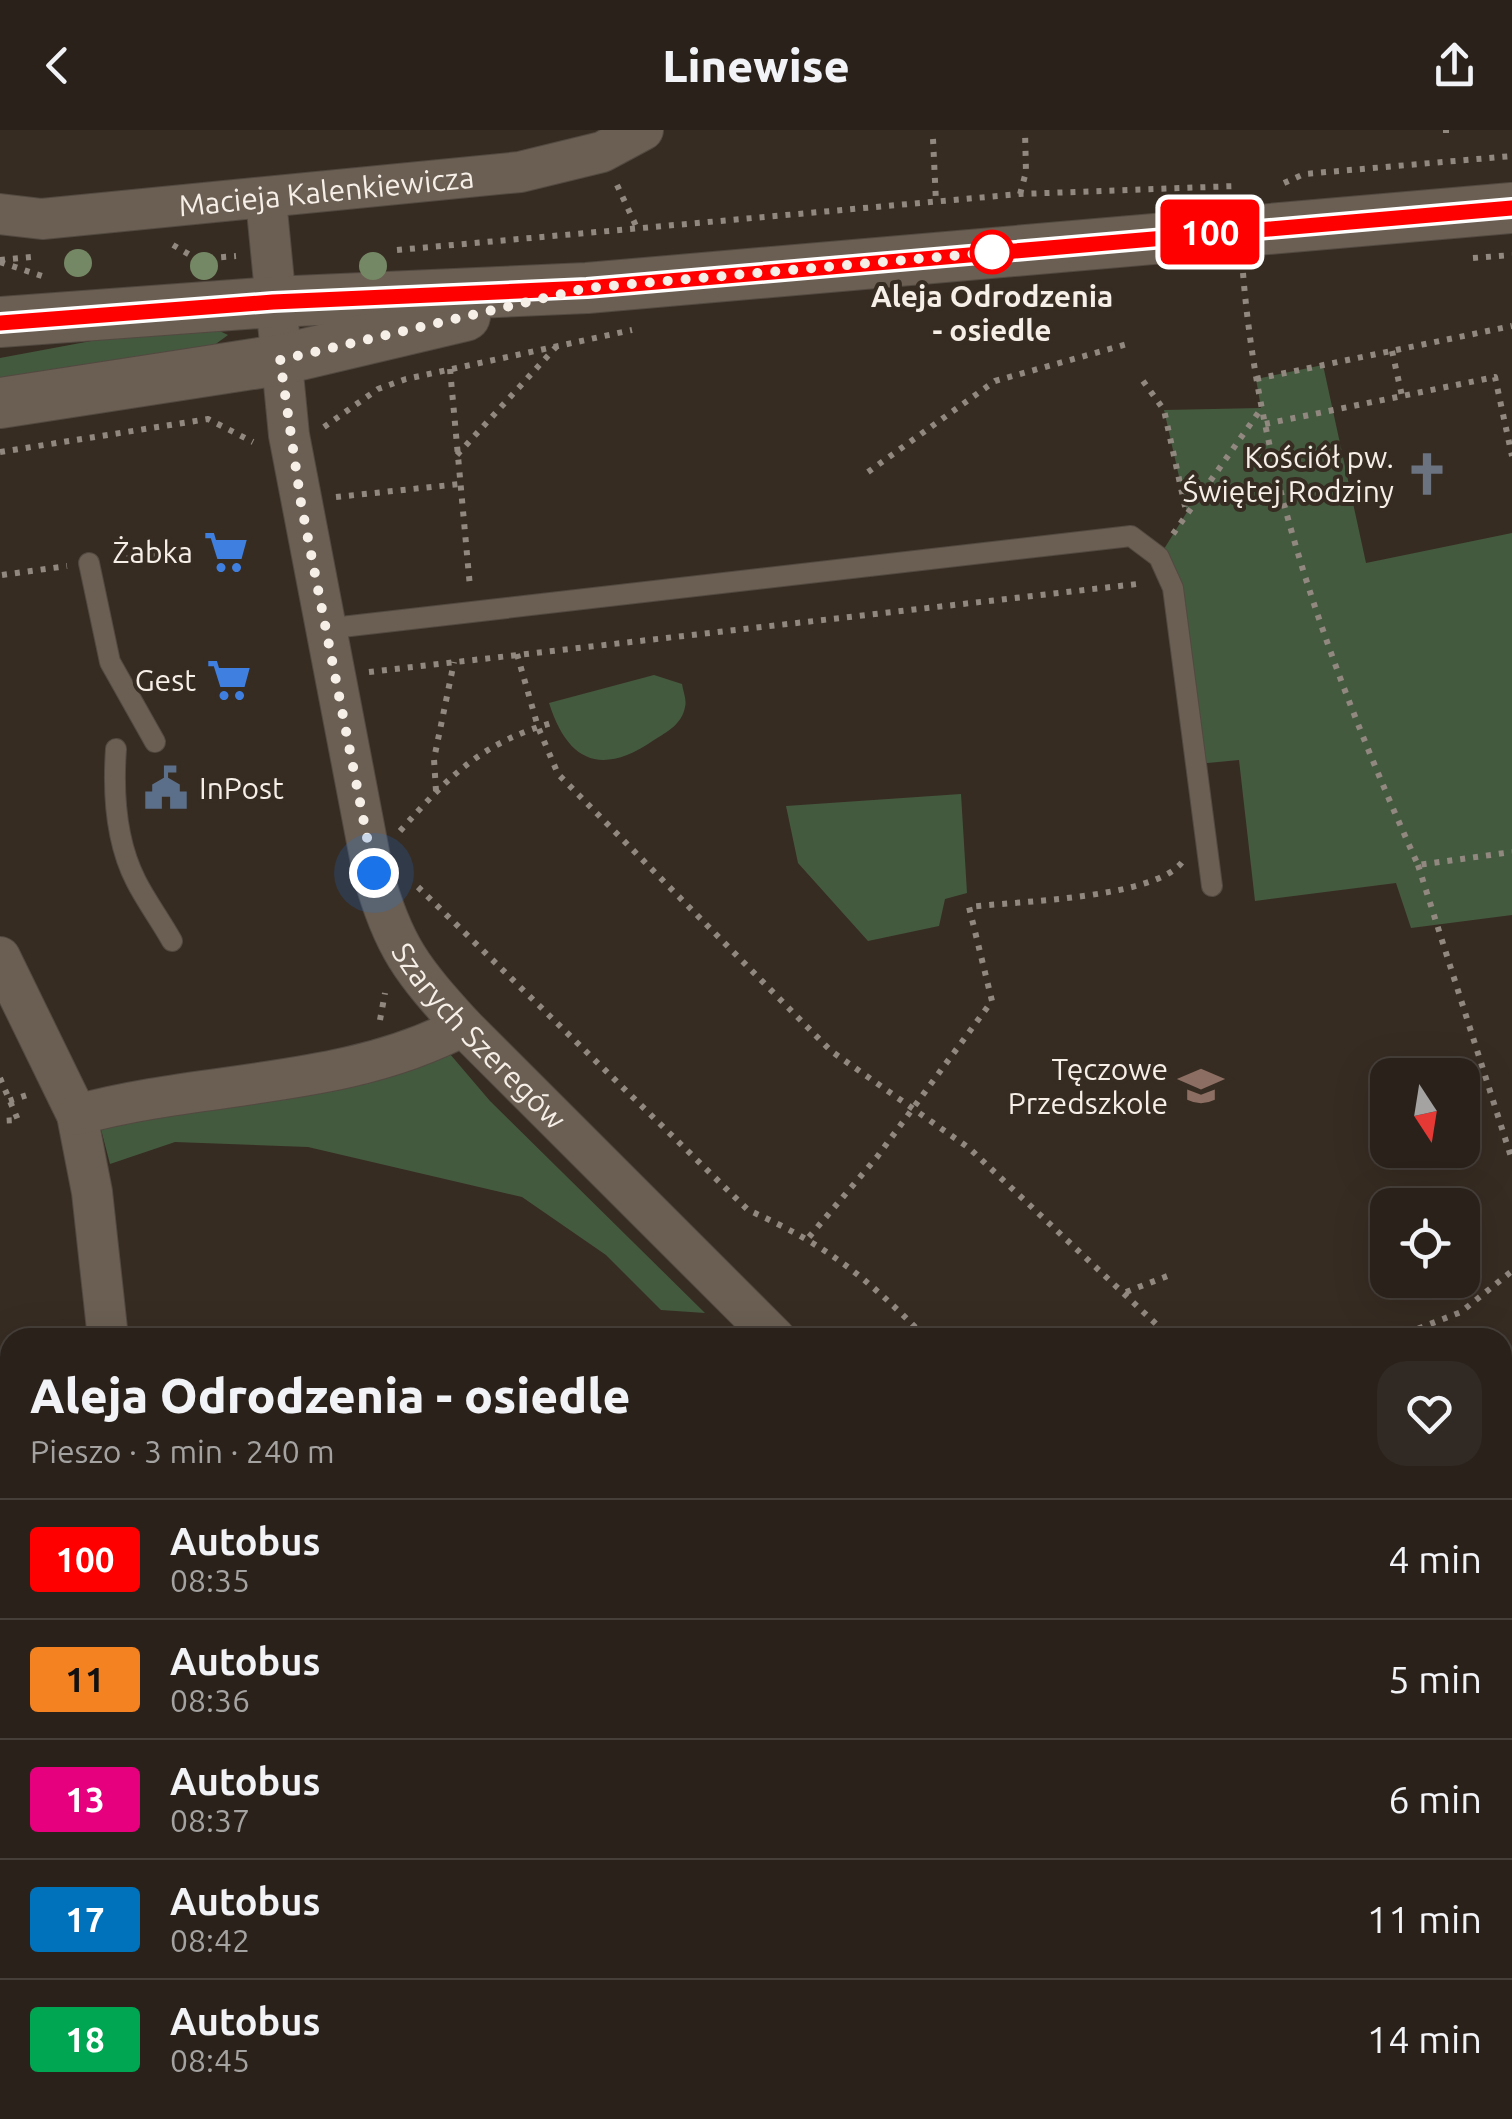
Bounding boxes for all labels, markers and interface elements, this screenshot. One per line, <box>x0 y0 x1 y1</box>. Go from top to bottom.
icon: back <box>30 38 85 93</box>
icon: share <box>1427 38 1482 93</box>
text: Linewise <box>662 40 850 91</box>
street label: Macieja Kalenkiewicza <box>177 160 476 222</box>
line badge: 100 <box>1152 200 1268 264</box>
text: 100 <box>1180 212 1240 252</box>
marker: Aleja Odrodzenia - osiedle <box>971 231 1013 273</box>
place label: Aleja Odrodzenia - osiedle <box>871 279 1113 347</box>
place label: Kościół pw. Świętej Rodziny <box>1183 440 1394 508</box>
church icon: Kościół pw. Świętej Rodziny <box>1403 450 1451 498</box>
supermarket icon: Żabka <box>202 528 250 576</box>
place label: Żabka <box>112 535 193 569</box>
supermarket icon: Gest <box>205 656 253 704</box>
place label: Gest <box>135 663 196 697</box>
public building icon: InPost <box>142 764 190 812</box>
place label: InPost <box>199 771 284 805</box>
your location <box>349 848 399 898</box>
street label: Szarych Szeregów <box>385 937 573 1136</box>
place label: Tęczowe Przedszkole <box>1008 1052 1168 1120</box>
north arrow <box>1370 1058 1480 1168</box>
map controls <box>1370 1058 1480 1298</box>
school or university icon: Tęczowe Przedszkole <box>1177 1062 1225 1110</box>
button: locate <box>1370 1188 1480 1298</box>
button: heart <box>1377 1361 1482 1466</box>
text: Aleja Odrodzenia - osiedle <box>30 1368 630 1422</box>
text: Pieszo · 3 min · 240 m <box>30 1433 335 1469</box>
text: Autobus <box>170 1520 321 1562</box>
text: 4 min <box>1388 1538 1482 1580</box>
text: 100 <box>55 1539 115 1579</box>
text: 08:35 <box>170 1562 250 1598</box>
text: Autobus <box>170 1640 321 1682</box>
text: 5 min <box>1388 1658 1482 1700</box>
text: 11 <box>65 1659 105 1699</box>
text: 08:36 <box>170 1682 250 1718</box>
text: Autobus <box>170 1760 321 1802</box>
text: 6 min <box>1388 1778 1482 1820</box>
text: 13 <box>65 1779 105 1819</box>
text: 08:37 <box>170 1802 250 1838</box>
text: Autobus <box>170 1880 321 1922</box>
text: 11 min <box>1367 1898 1482 1940</box>
text: 17 <box>65 1899 105 1939</box>
text: 08:42 <box>170 1922 250 1958</box>
text: Autobus <box>170 2000 321 2042</box>
text: 14 min <box>1367 2018 1482 2060</box>
text: 18 <box>65 2019 105 2059</box>
text: 08:45 <box>170 2042 250 2078</box>

